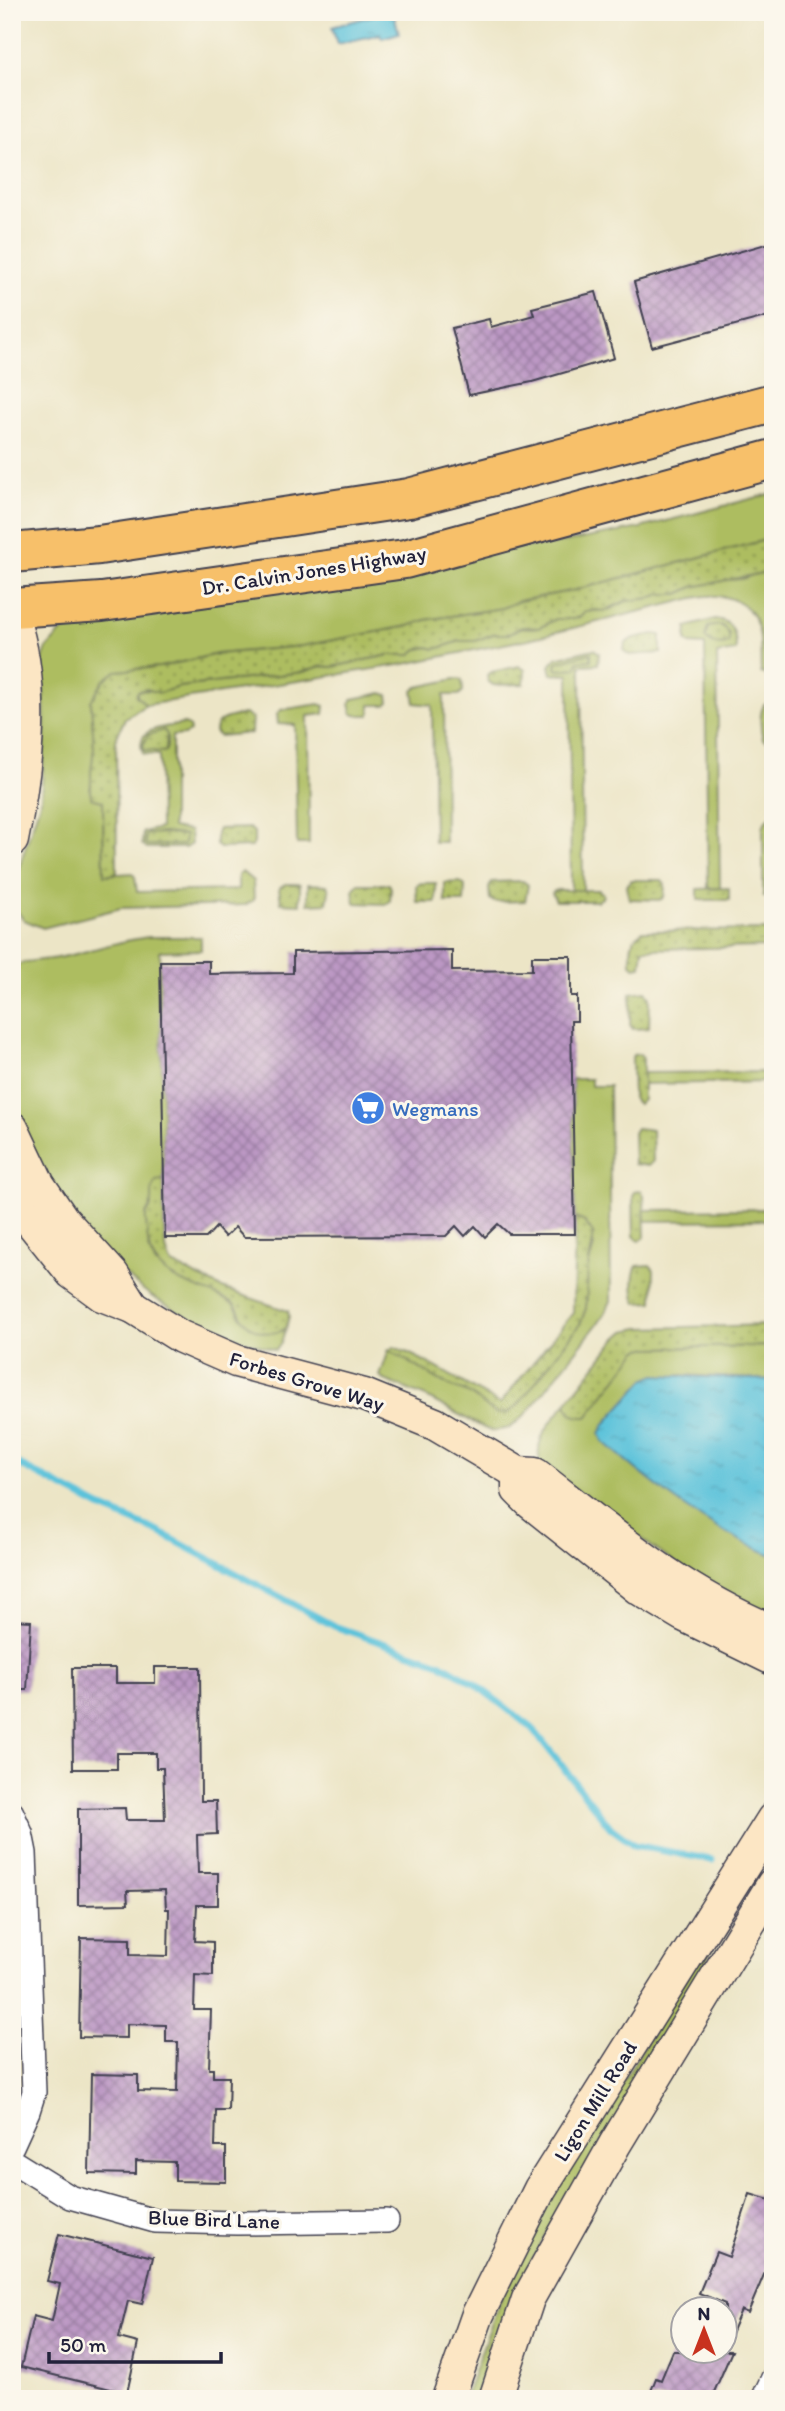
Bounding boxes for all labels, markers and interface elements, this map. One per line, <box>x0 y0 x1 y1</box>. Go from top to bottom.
street label: Dr. Calvin Jones Highway <box>200 540 428 600</box>
supermarket icon: Wegmans <box>349 1089 387 1127</box>
place label: Wegmans <box>392 1096 479 1121</box>
street label: Forbes Grove Way <box>227 1346 387 1416</box>
street label: Ligon Mill Road <box>548 2036 642 2166</box>
street label: Blue Bird Lane <box>148 2204 280 2234</box>
north arrow <box>670 2296 740 2366</box>
text: N <box>698 2302 710 2325</box>
scale bar <box>49 2320 220 2364</box>
text: 50 m <box>60 2332 107 2357</box>

